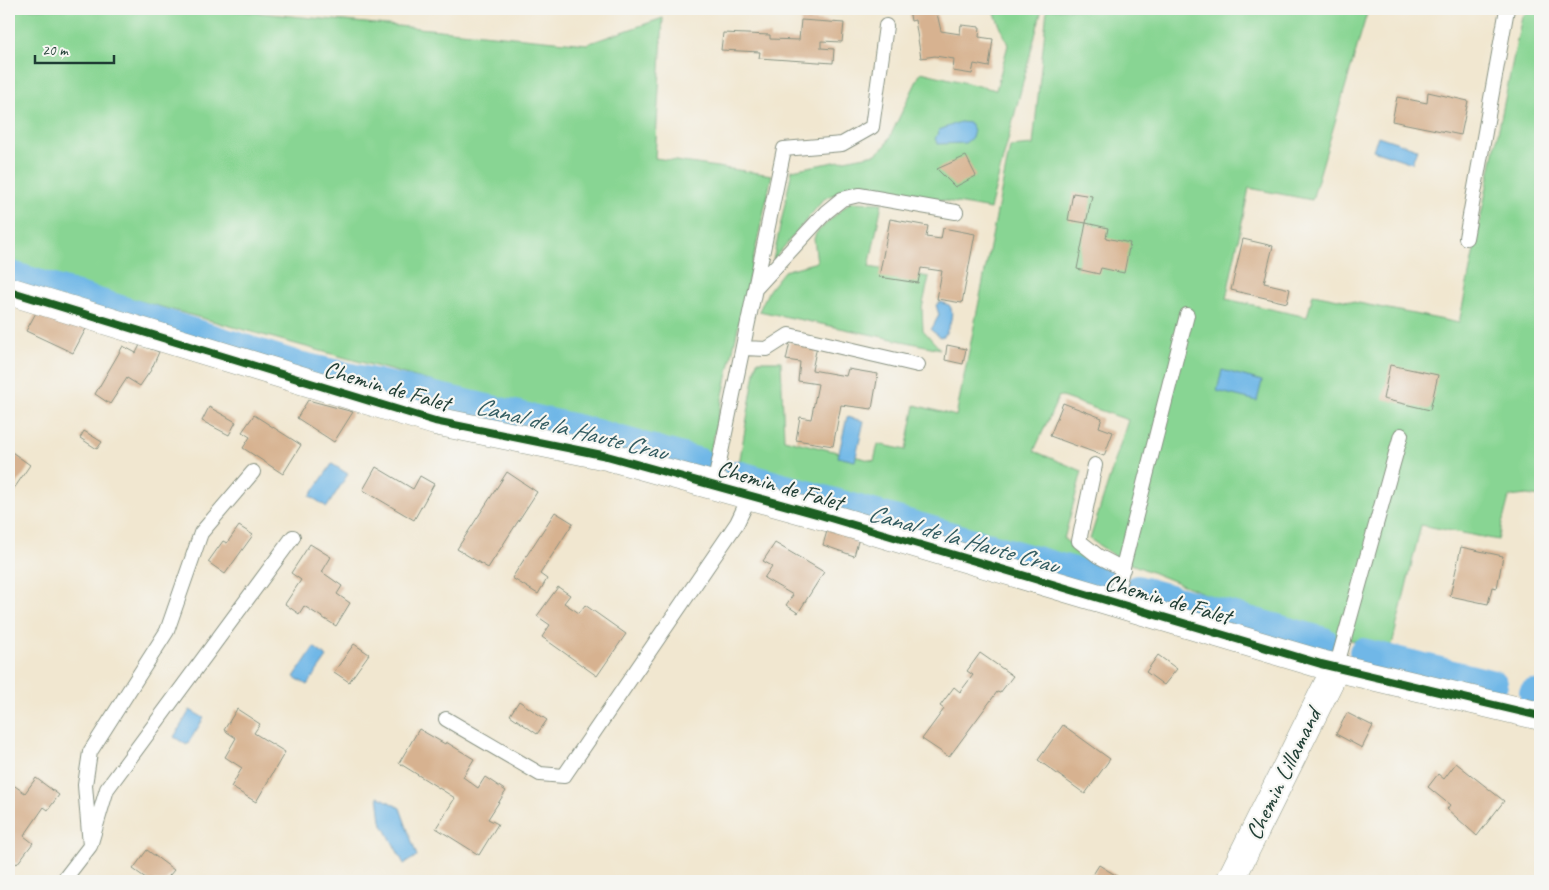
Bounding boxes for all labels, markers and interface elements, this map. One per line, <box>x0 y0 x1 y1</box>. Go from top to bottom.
scale bar <box>35 32 114 64</box>
text: 20 m <box>42 41 69 60</box>
street label: Chemin de Falet <box>321 354 456 419</box>
water label: Canal de la Haute Crau <box>472 390 673 469</box>
street label: Chemin de Falet <box>714 453 849 518</box>
water label: Canal de la Haute Crau <box>865 497 1065 582</box>
street label: Chemin de Falet <box>1102 567 1237 632</box>
street label: Chemin Lillamand <box>1238 700 1329 845</box>

